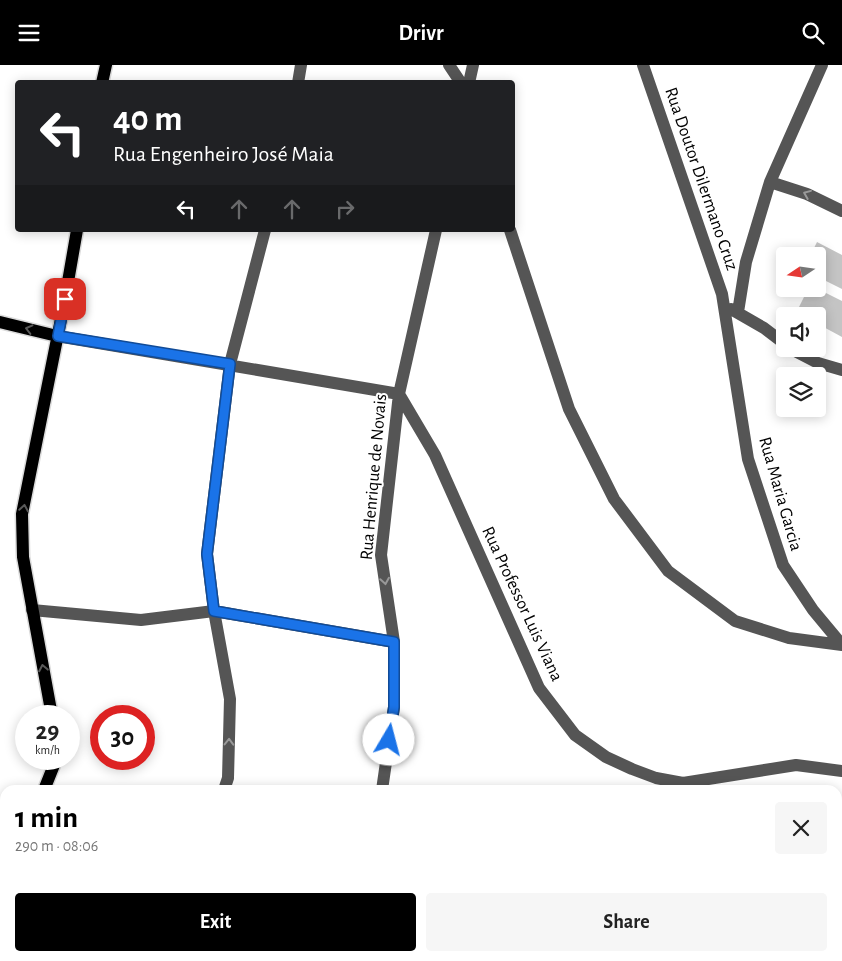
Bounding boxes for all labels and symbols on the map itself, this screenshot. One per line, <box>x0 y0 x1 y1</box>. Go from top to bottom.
street label: Rua Doutor Dilermano Cruz <box>661 85 741 273</box>
one-way arrow <box>803 190 812 201</box>
north arrow <box>776 247 826 297</box>
pin <box>44 278 86 320</box>
one-way arrow <box>24 324 33 335</box>
street label: Rua Henrique de Novais <box>358 393 390 561</box>
street label: Rua Maria Garcia <box>755 435 805 553</box>
one-way arrow <box>18 503 28 512</box>
street label: Rua Professor Luis Viana <box>478 524 566 684</box>
one-way arrow <box>379 578 390 586</box>
one-way arrow <box>38 664 48 673</box>
speed limit sign: 30 <box>90 705 155 770</box>
position arrow <box>362 713 414 765</box>
one-way arrow <box>224 738 234 746</box>

